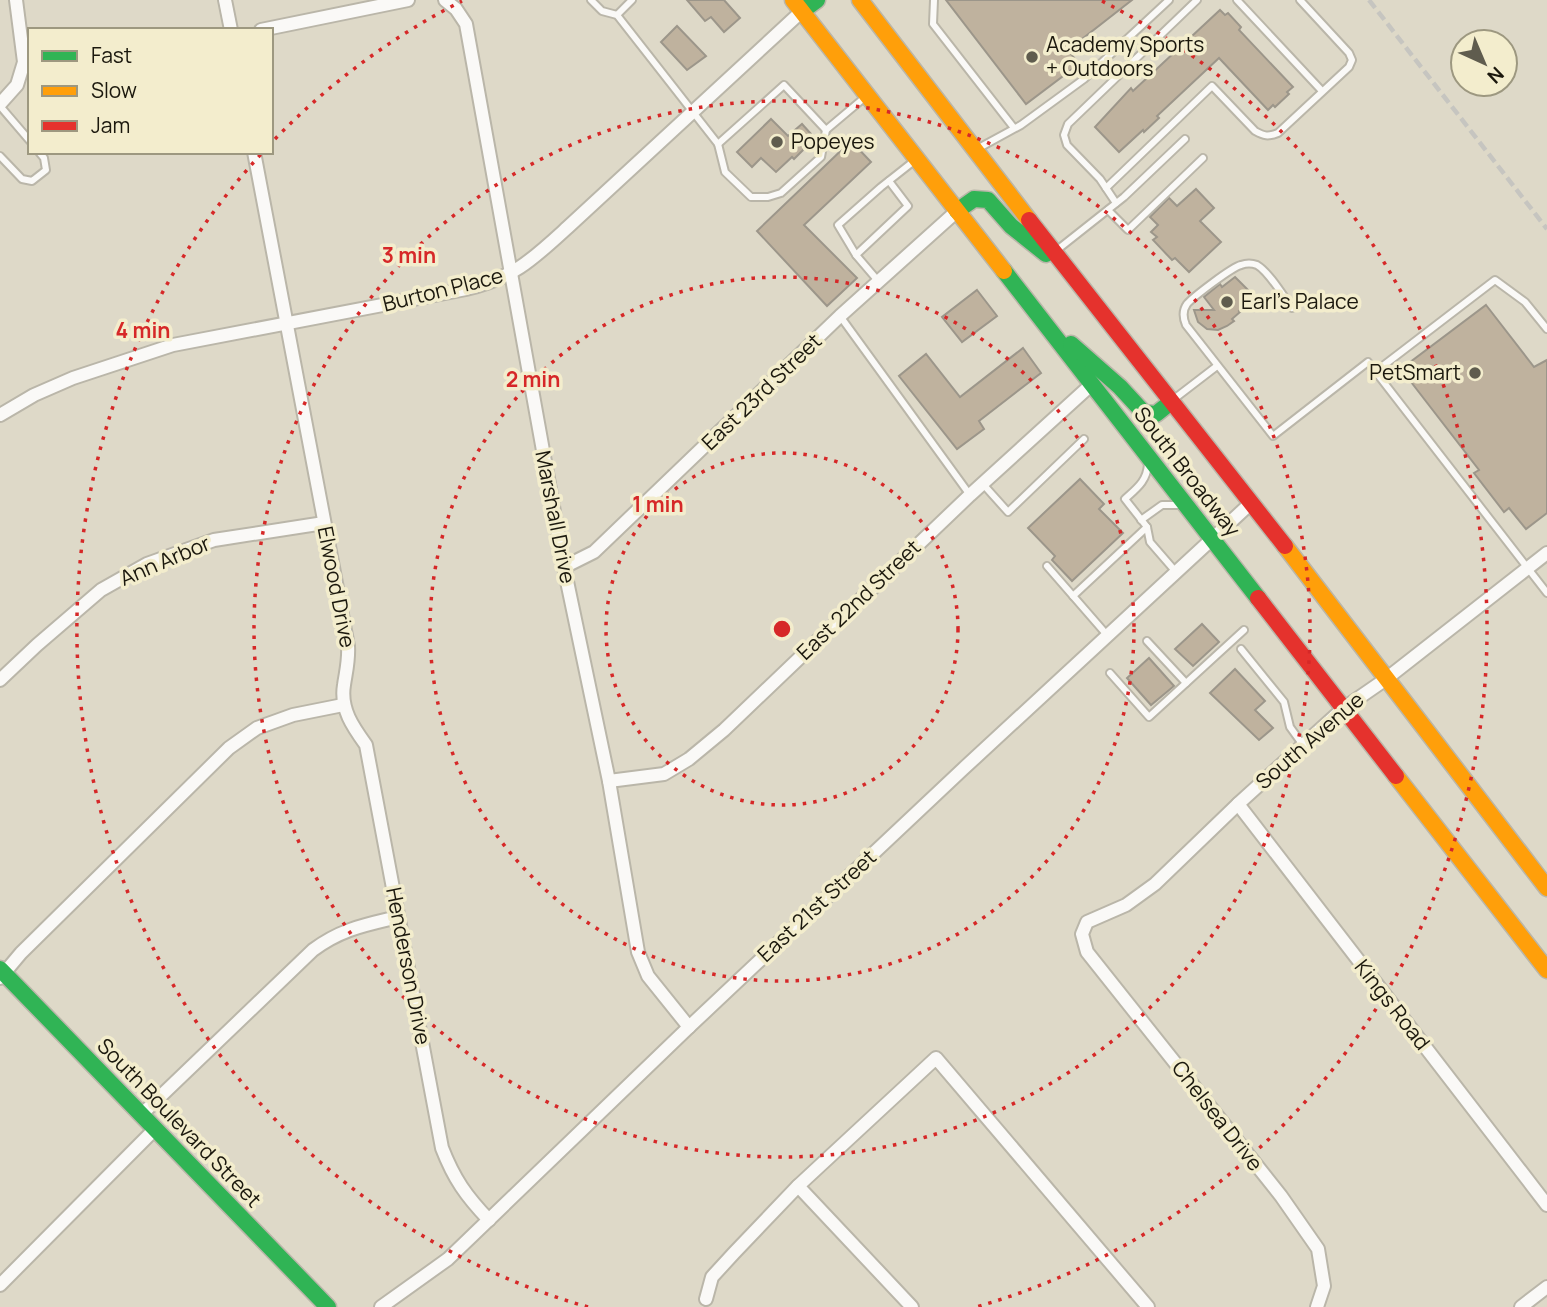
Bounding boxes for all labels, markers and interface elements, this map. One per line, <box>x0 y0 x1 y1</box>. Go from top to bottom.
legend <box>28 28 273 154</box>
north arrow <box>1449 28 1519 98</box>
place label: Academy Sports + Outdoors <box>1046 30 1204 82</box>
text: Fast <box>91 41 132 69</box>
marker: Academy Sports + Outdoors <box>1024 49 1040 65</box>
text: N <box>1482 61 1510 89</box>
text: Slow <box>91 76 137 104</box>
text: Jam <box>91 111 130 139</box>
place label: Popeyes <box>791 127 875 155</box>
marker: Popeyes <box>769 134 785 150</box>
text: 3 min <box>382 241 436 269</box>
street label: Burton Place <box>380 261 506 317</box>
place label: Earl's Palace <box>1241 287 1359 315</box>
marker: Earl's Palace <box>1219 294 1235 310</box>
text: 4 min <box>116 316 170 344</box>
street label: East 23rd Street <box>695 327 827 456</box>
place label: PetSmart <box>1369 358 1461 386</box>
text: 2 min <box>506 365 560 393</box>
marker: PetSmart <box>1467 365 1483 381</box>
street label: South Broadway <box>1128 401 1247 542</box>
street label: Marshall Drive <box>529 448 583 586</box>
text: 1 min <box>632 490 684 518</box>
street label: Elwood Drive <box>311 524 362 650</box>
street label: Ann Arbor <box>115 528 215 592</box>
street label: East 22nd Street <box>790 533 926 666</box>
centre of rings <box>770 617 794 641</box>
street label: South Avenue <box>1249 685 1369 795</box>
street label: East 21st Street <box>751 843 882 968</box>
street label: Henderson Drive <box>380 885 438 1047</box>
street label: Kings Road <box>1349 953 1437 1055</box>
street label: South Boulevard Street <box>92 1032 268 1213</box>
street label: Chelsea Drive <box>1166 1054 1270 1176</box>

